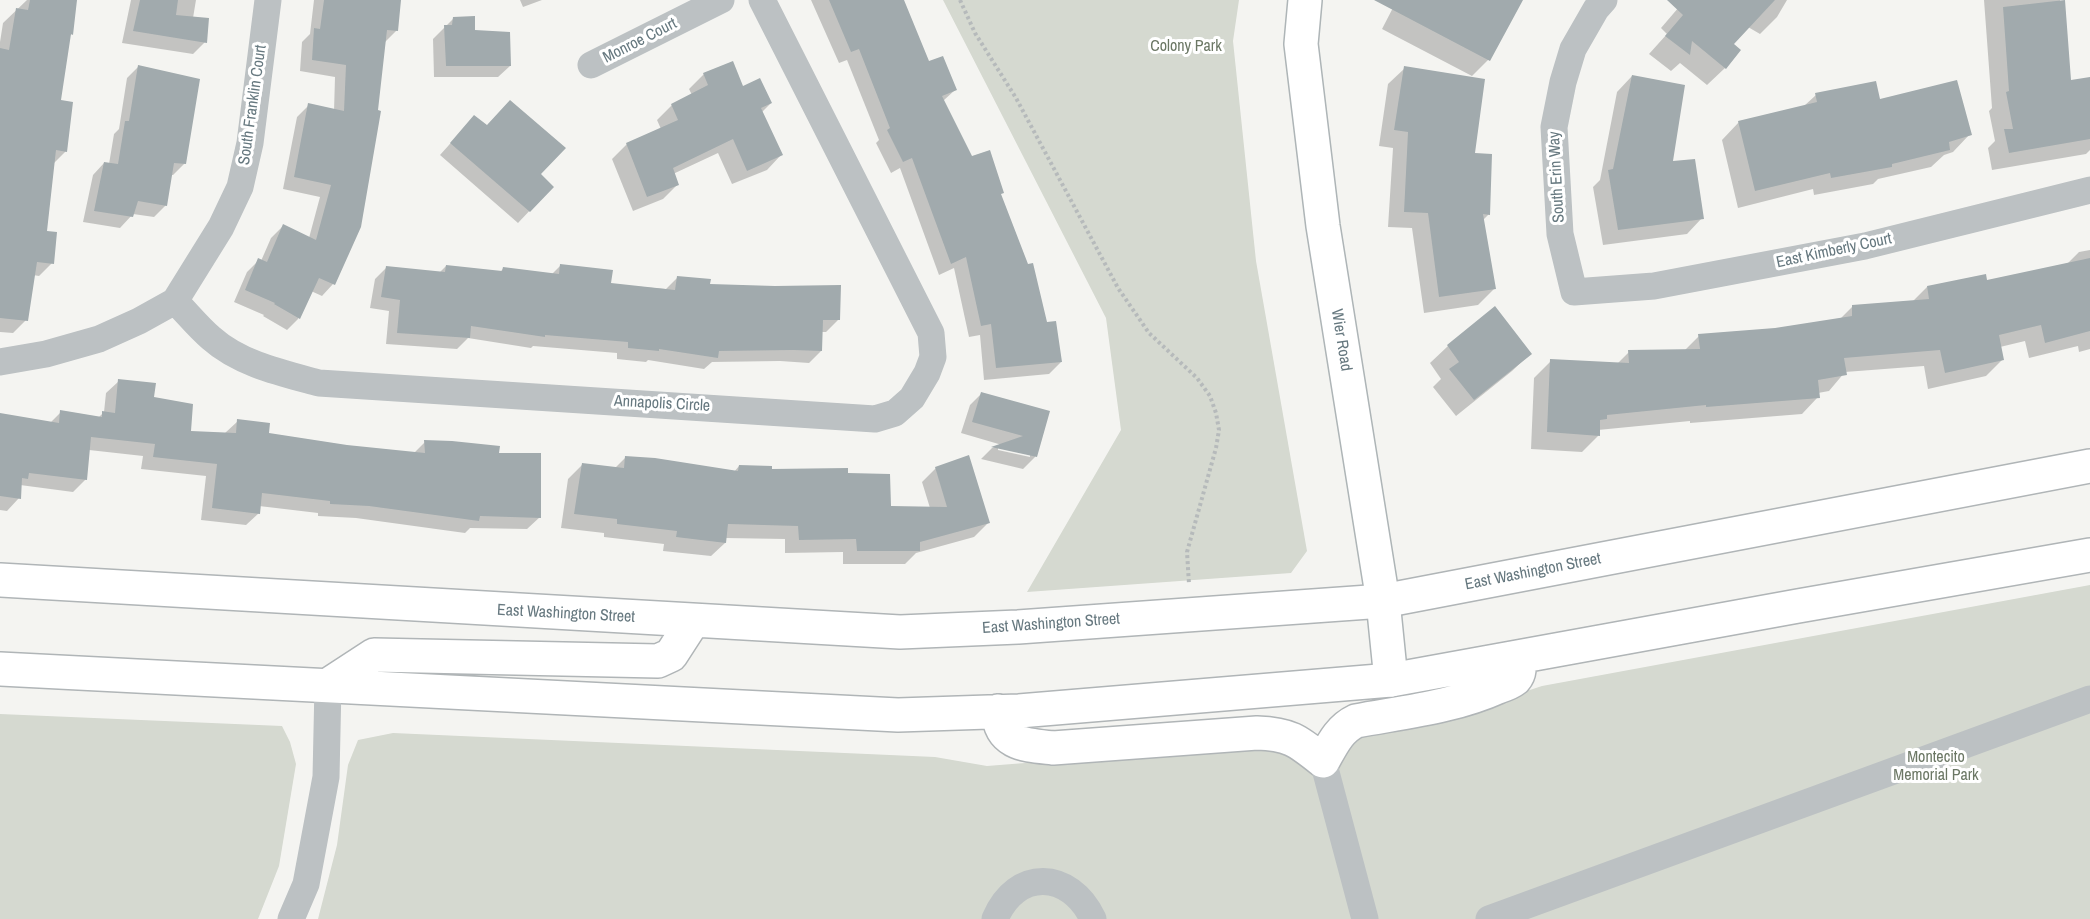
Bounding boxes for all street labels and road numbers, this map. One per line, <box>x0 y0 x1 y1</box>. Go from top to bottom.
street label: Monroe Court <box>600 14 680 68</box>
street label: South Franklin Court <box>235 44 271 166</box>
street label: South Erin Way <box>1545 131 1569 223</box>
street label: East Kimberly Court <box>1775 229 1893 273</box>
street label: Wier Road <box>1327 308 1355 372</box>
street label: Annapolis Circle <box>613 392 711 416</box>
street label: East Washington Street <box>1463 549 1603 595</box>
street label: East Washington Street <box>497 601 635 627</box>
street label: East Washington Street <box>981 610 1121 638</box>

